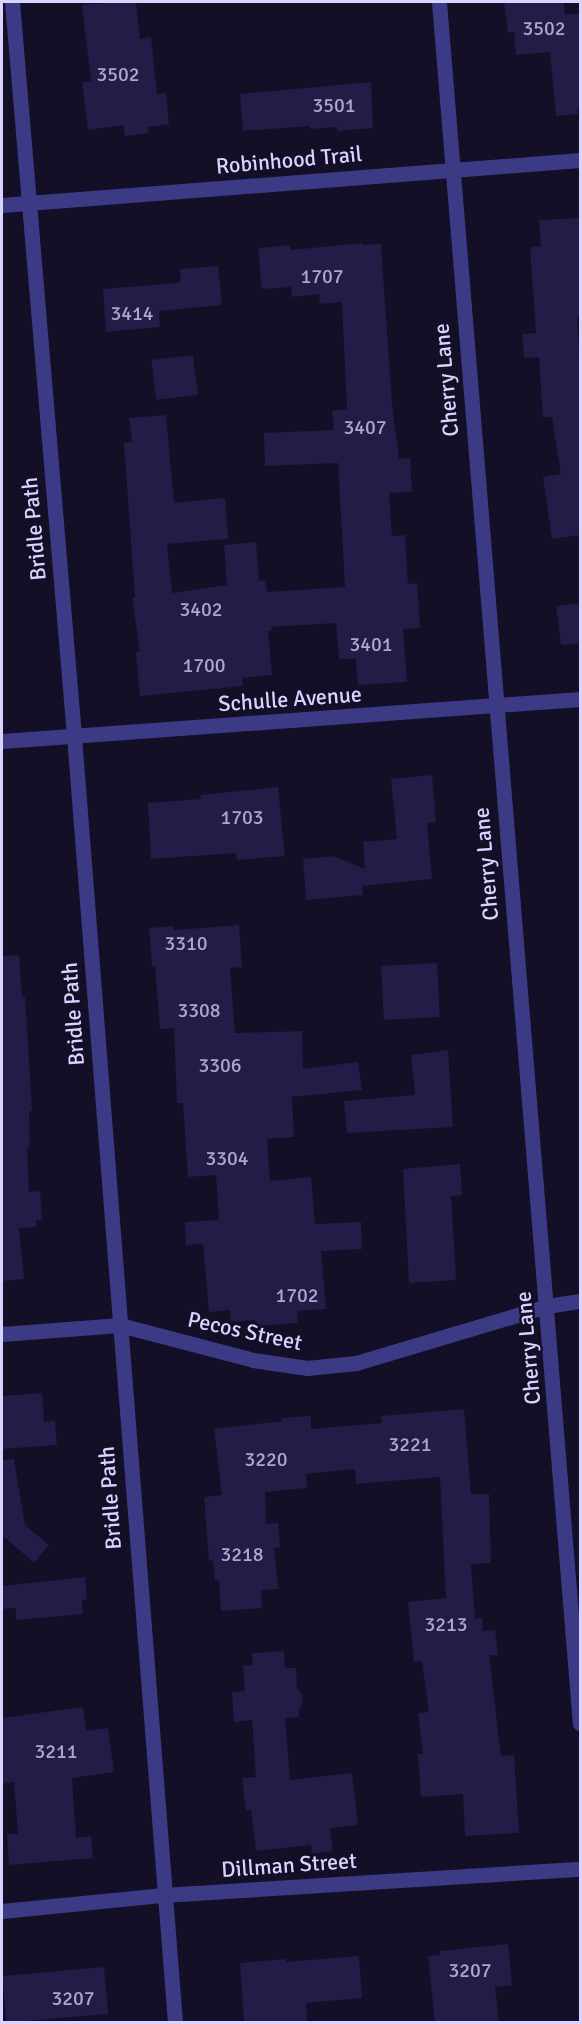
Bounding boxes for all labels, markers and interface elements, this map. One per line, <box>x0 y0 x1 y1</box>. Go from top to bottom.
house number: 3502 <box>522 16 566 40</box>
house number: 3502 <box>96 62 140 86</box>
house number: 3501 <box>312 93 356 117</box>
street label: Robinhood Trail <box>215 140 363 180</box>
house number: 1707 <box>300 264 344 288</box>
house number: 3414 <box>110 301 154 325</box>
street label: Cherry Lane <box>428 322 464 438</box>
house number: 3407 <box>343 415 387 439</box>
street label: Bridle Path <box>16 476 52 582</box>
house number: 3402 <box>179 597 223 621</box>
house number: 3401 <box>349 632 393 656</box>
house number: 1700 <box>182 653 226 677</box>
street label: Schulle Avenue <box>217 681 363 717</box>
house number: 1703 <box>220 805 264 829</box>
street label: Cherry Lane <box>468 806 504 922</box>
house number: 3310 <box>164 931 208 955</box>
street label: Bridle Path <box>56 961 90 1067</box>
house number: 3308 <box>177 998 221 1022</box>
house number: 3306 <box>198 1053 242 1077</box>
house number: 3304 <box>205 1146 249 1170</box>
house number: 1702 <box>275 1283 319 1307</box>
street label: Cherry Lane <box>510 1290 546 1406</box>
street label: Pecos Street <box>185 1306 305 1356</box>
house number: 3221 <box>388 1432 432 1456</box>
street label: Bridle Path <box>93 1445 127 1551</box>
house number: 3220 <box>244 1447 288 1471</box>
house number: 3218 <box>220 1542 264 1566</box>
house number: 3213 <box>424 1612 468 1636</box>
house number: 3211 <box>34 1739 78 1763</box>
street label: Dillman Street <box>220 1847 358 1883</box>
house number: 3207 <box>448 1958 492 1982</box>
house number: 3207 <box>51 1986 95 2010</box>

